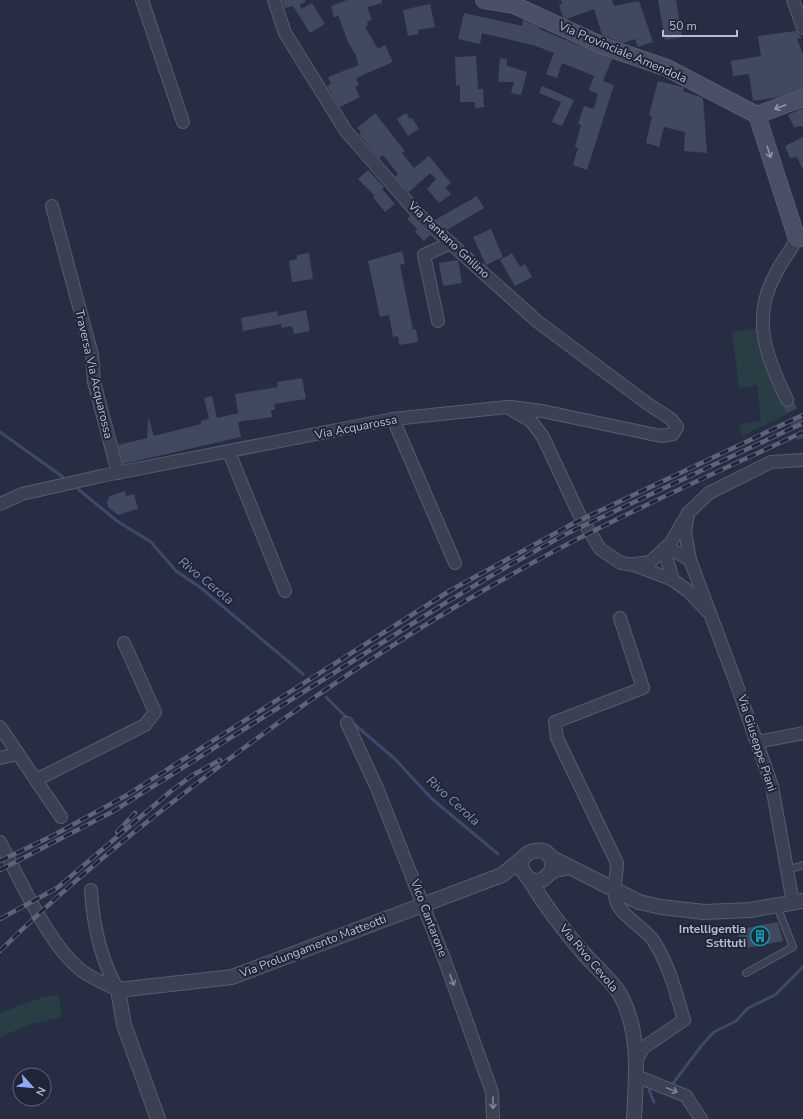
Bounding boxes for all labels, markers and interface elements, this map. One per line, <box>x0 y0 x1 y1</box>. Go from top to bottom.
scale bar <box>663 12 737 38</box>
street label: Via Provinciale Amendola <box>555 17 690 86</box>
text: 50 m <box>669 18 697 34</box>
one-way arrow <box>775 103 787 111</box>
one-way arrow <box>766 146 773 159</box>
street label: Via Pantano Gnilino <box>404 197 494 282</box>
street label: Traversa Via Acquarossa <box>71 308 117 440</box>
street label: Via Acquarossa <box>313 411 399 443</box>
water label: Rivo Cerola <box>174 553 238 609</box>
street label: Via Giuseppe Piani <box>734 692 780 793</box>
water label: Rivo Cerola <box>422 772 484 830</box>
street label: Vico Cantarone <box>406 876 451 959</box>
street label: Via Prolungamento Matteotti <box>237 911 388 982</box>
street label: Via Rivo Cevola <box>555 920 622 995</box>
place label: Intelligentia Sstituti <box>679 921 746 951</box>
building icon: Intelligentia Sstituti <box>749 925 771 947</box>
one-way arrow <box>448 974 456 986</box>
north arrow <box>12 1067 52 1107</box>
text: N <box>32 1084 49 1098</box>
one-way arrow <box>666 1087 678 1095</box>
one-way arrow <box>489 1096 497 1109</box>

